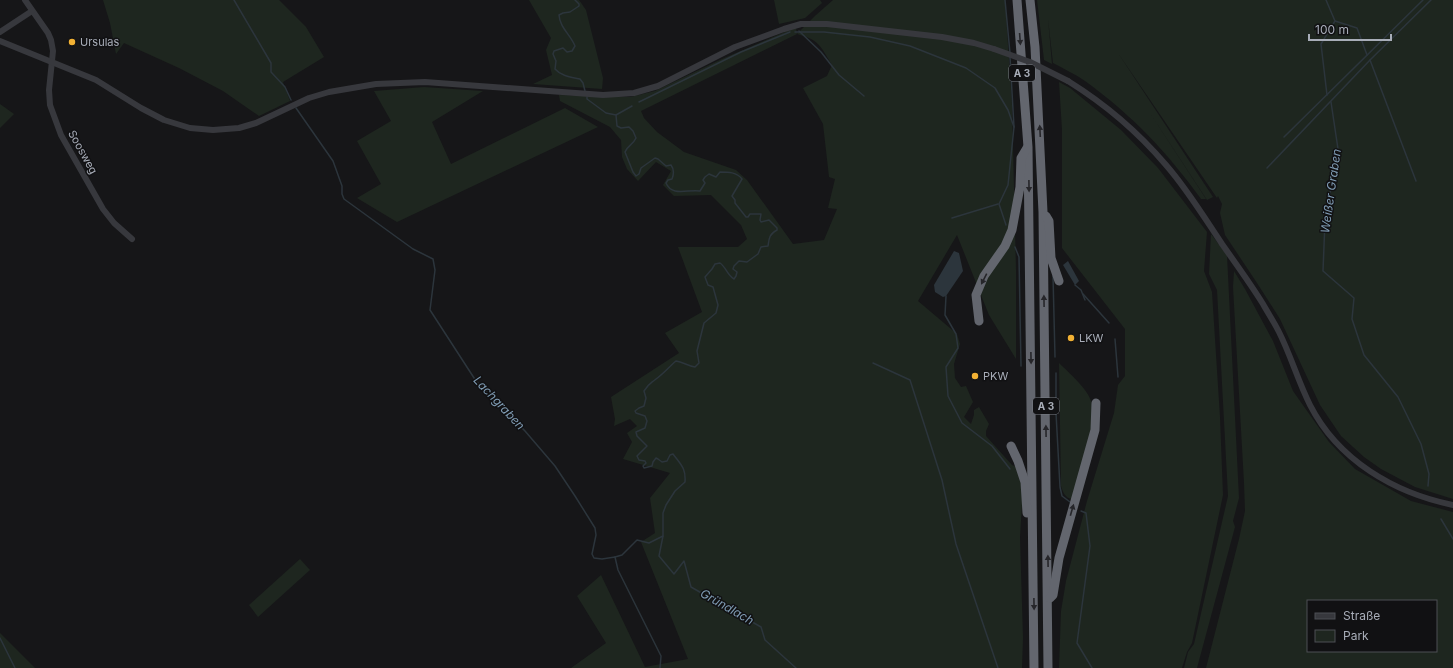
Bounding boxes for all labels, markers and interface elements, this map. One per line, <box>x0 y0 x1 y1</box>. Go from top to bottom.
scale bar <box>1309 16 1391 42</box>
text: 100 m <box>1315 22 1349 37</box>
one-way arrow <box>1016 33 1023 45</box>
place label: Ursulas <box>80 35 119 49</box>
marker: Ursulas <box>67 37 77 47</box>
road number: A 3 <box>1009 65 1035 81</box>
one-way arrow <box>1036 125 1043 137</box>
street label: Soosweg <box>65 128 101 176</box>
water label: Weißer Graben <box>1317 148 1344 234</box>
one-way arrow <box>1025 180 1032 192</box>
one-way arrow <box>981 273 987 284</box>
one-way arrow <box>1041 294 1047 307</box>
place label: LKW <box>1079 331 1104 345</box>
marker: LKW <box>1066 333 1076 343</box>
one-way arrow <box>1028 352 1034 365</box>
place label: PKW <box>983 369 1008 383</box>
marker: PKW <box>970 371 980 381</box>
water label: Lachgraben <box>471 372 528 433</box>
road number: A 3 <box>1033 398 1059 414</box>
one-way arrow <box>1043 424 1049 437</box>
one-way arrow <box>1070 503 1076 516</box>
one-way arrow <box>1045 554 1051 567</box>
water label: Gründlach <box>698 585 757 628</box>
one-way arrow <box>1031 598 1037 611</box>
legend <box>1307 600 1437 652</box>
text: Straße <box>1343 608 1380 623</box>
text: Park <box>1343 628 1369 643</box>

